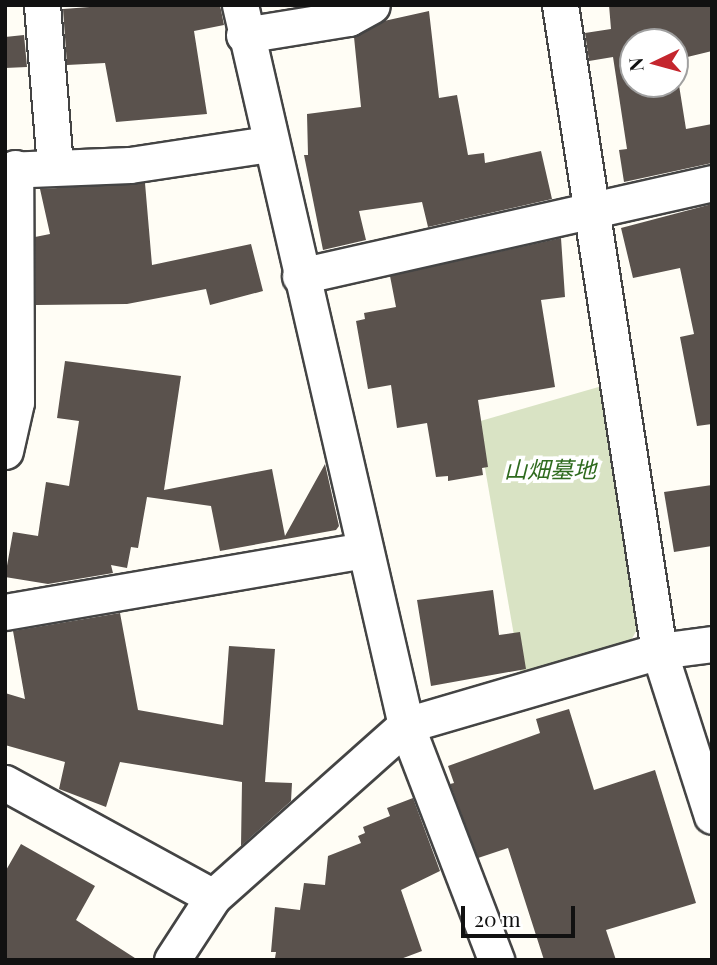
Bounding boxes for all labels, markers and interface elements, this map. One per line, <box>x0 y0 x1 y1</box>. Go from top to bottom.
north arrow <box>619 28 689 98</box>
text: N <box>622 57 649 73</box>
park label: 山畑墓地 <box>504 455 596 483</box>
scale bar <box>465 892 579 936</box>
text: 20 m <box>474 904 521 932</box>

